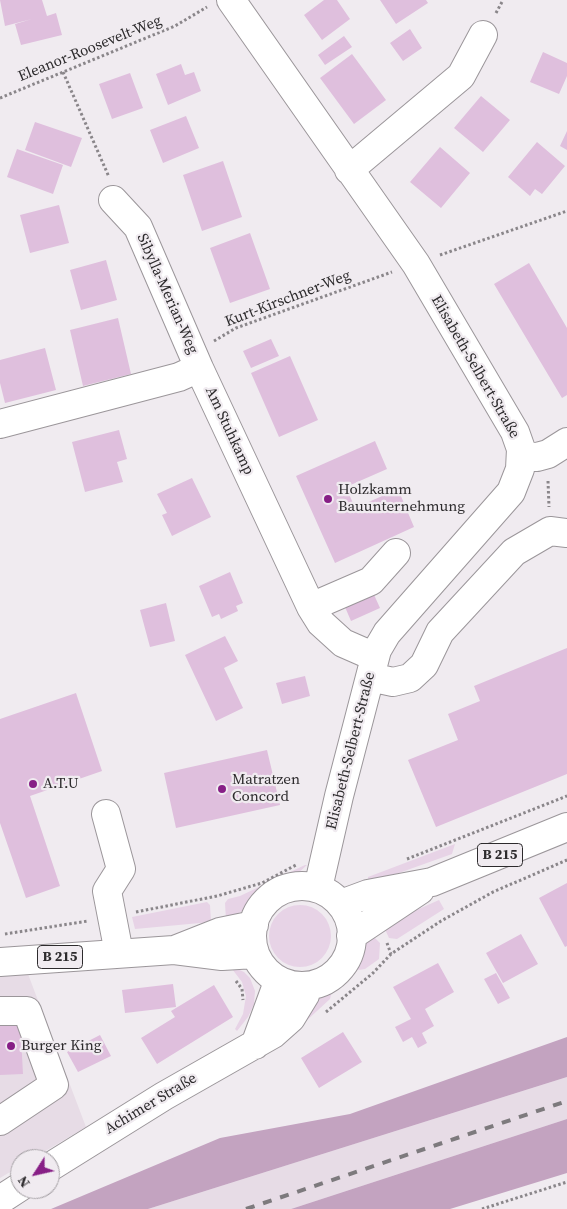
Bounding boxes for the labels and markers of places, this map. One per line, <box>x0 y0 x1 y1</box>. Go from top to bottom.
place label: Holzkamm Bauunternehmung <box>338 481 465 516</box>
marker: Holzkamm Bauunternehmung <box>322 493 334 505</box>
place label: Matratzen Concord <box>232 771 300 806</box>
place label: A.T.U <box>43 775 79 793</box>
marker: A.T.U <box>27 778 39 790</box>
marker: Matratzen Concord <box>216 783 228 795</box>
place label: Burger King <box>21 1037 102 1055</box>
marker: Burger King <box>5 1040 17 1052</box>

